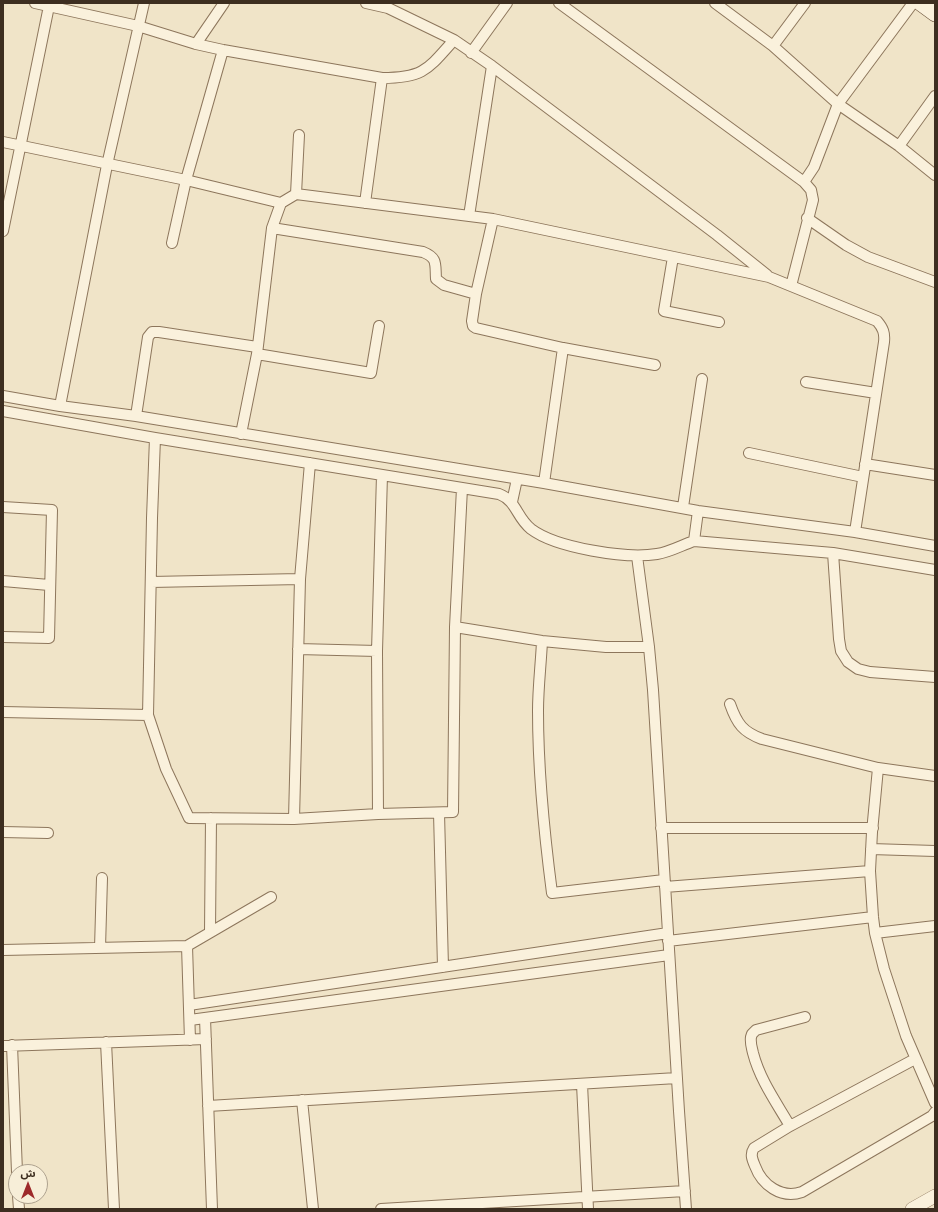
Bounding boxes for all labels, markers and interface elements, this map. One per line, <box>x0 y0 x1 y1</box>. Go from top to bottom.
north arrow <box>8 1164 48 1204</box>
text: ش <box>20 1166 36 1180</box>

